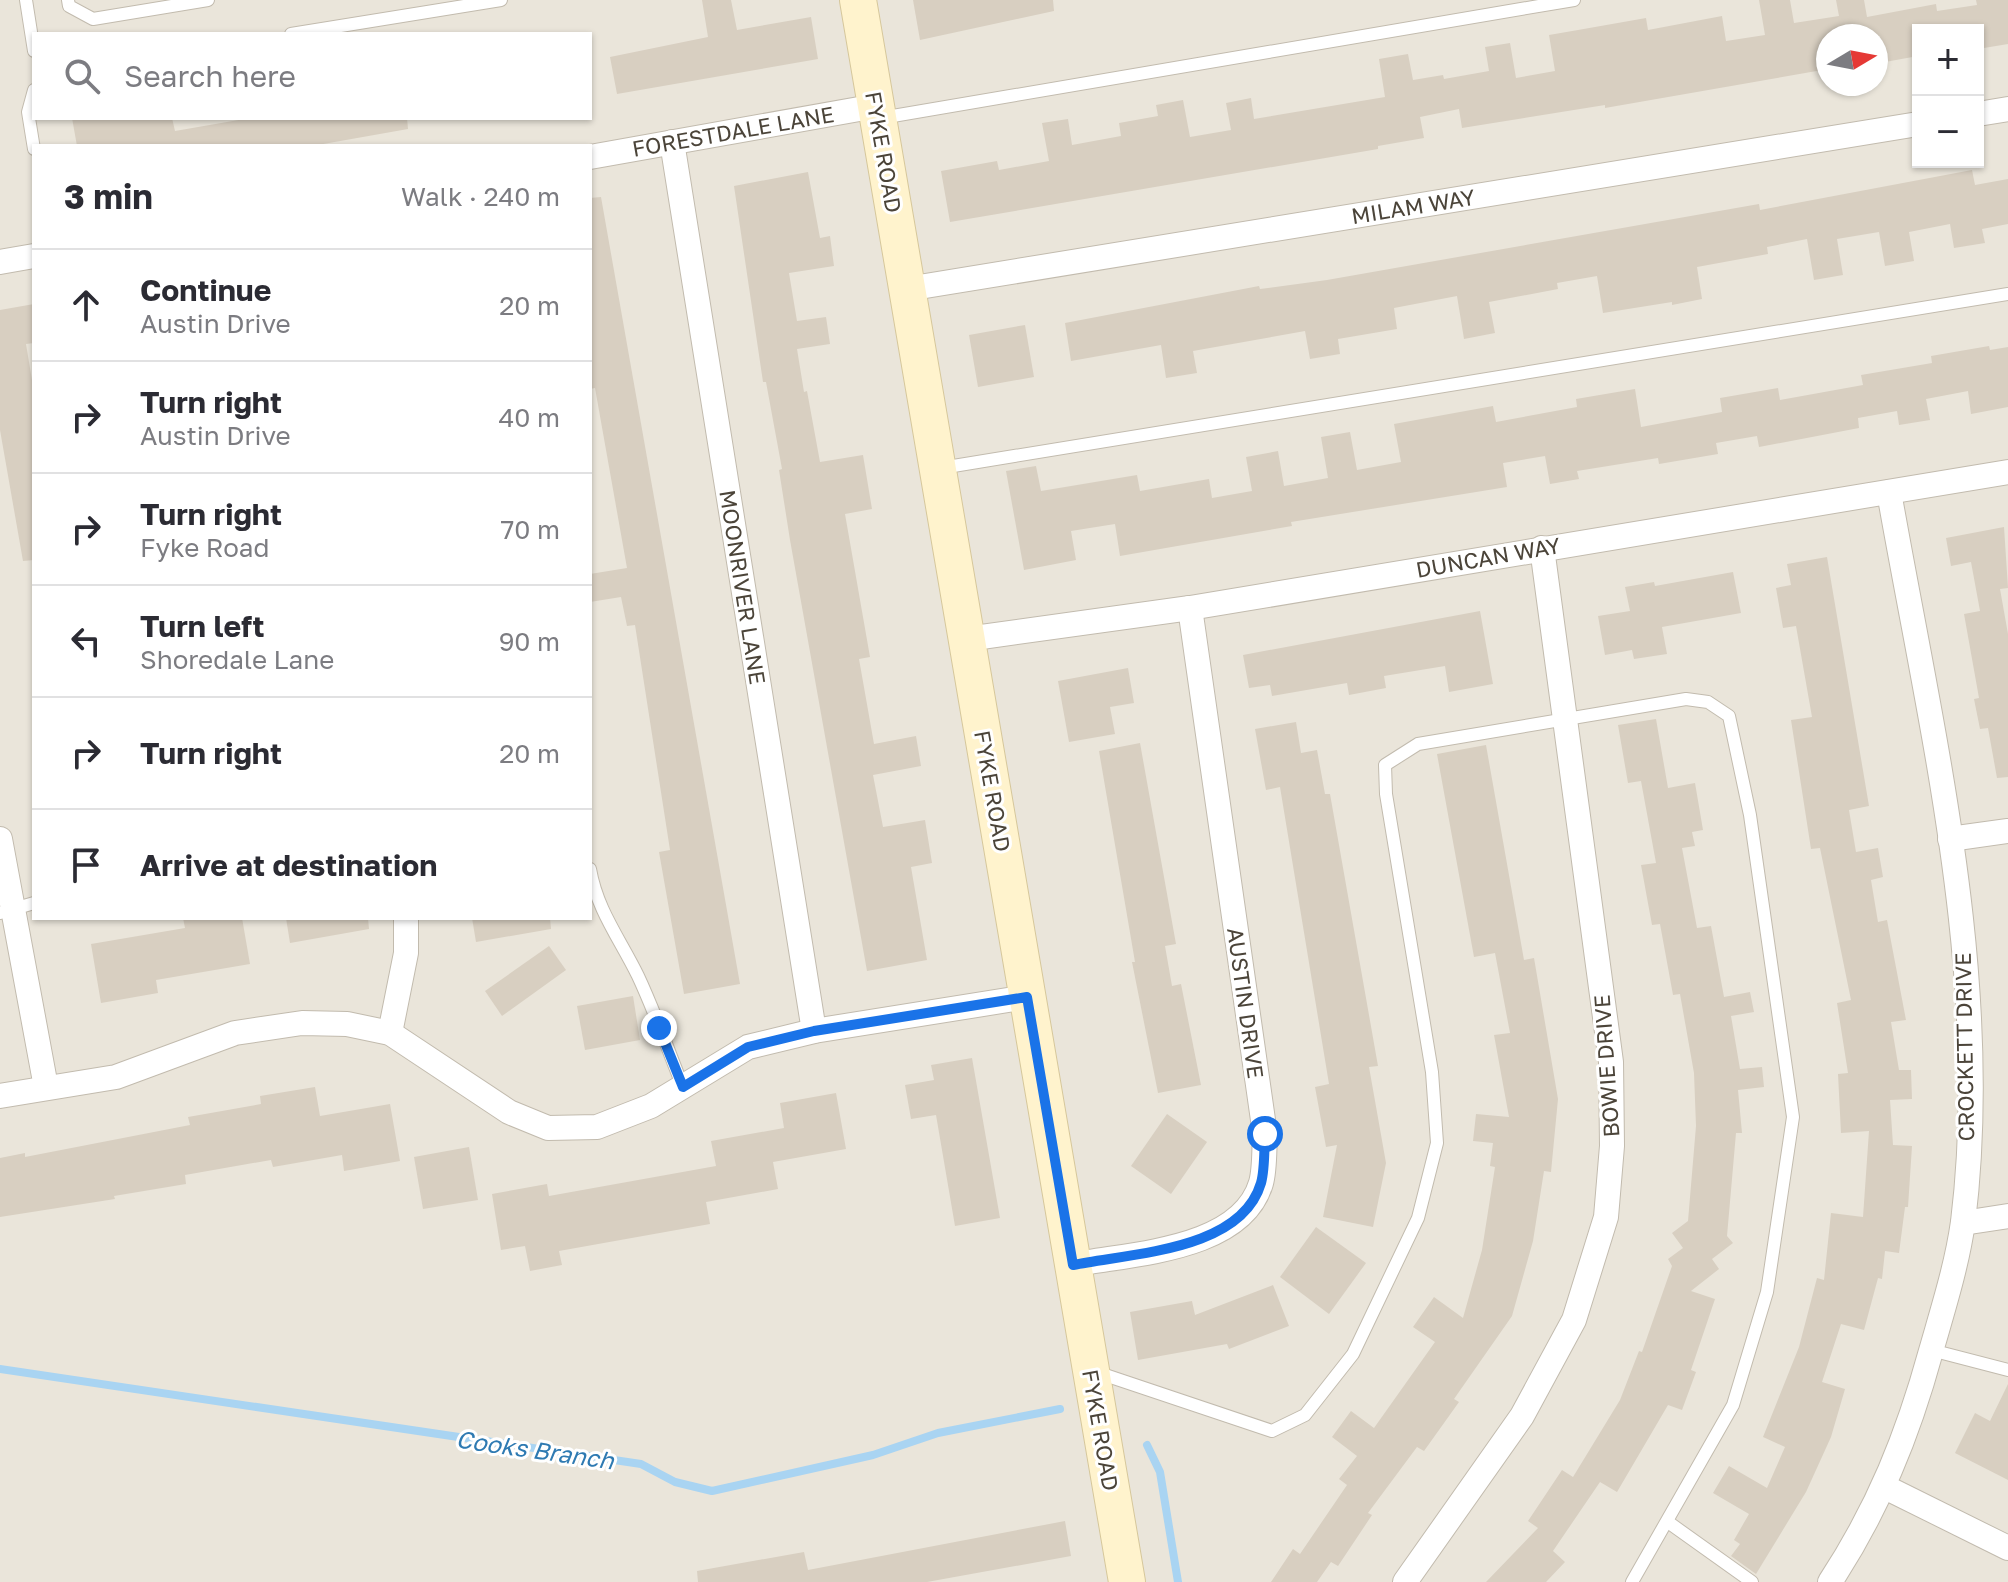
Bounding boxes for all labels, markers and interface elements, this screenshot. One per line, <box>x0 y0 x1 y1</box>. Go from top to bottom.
north arrow <box>1816 24 1888 96</box>
map controls <box>1912 24 1984 168</box>
button: + <box>1912 24 1984 96</box>
search box <box>32 32 592 120</box>
icon: search <box>60 54 104 98</box>
text: Search here <box>124 58 296 94</box>
street label: FYKE ROAD <box>860 89 908 215</box>
button: − <box>1912 96 1984 168</box>
street label: FORESTDALE LANE <box>630 100 836 162</box>
text: 3 min <box>64 176 153 216</box>
text: Walk · 240 m <box>401 181 560 212</box>
street label: MILAM WAY <box>1349 183 1477 229</box>
text: Continue <box>140 272 271 308</box>
icon: ahead <box>64 283 108 327</box>
text: 20 m <box>499 290 560 321</box>
text: Austin Drive <box>140 308 291 339</box>
text: Turn right <box>140 384 282 420</box>
icon: right <box>64 395 108 439</box>
text: 40 m <box>499 402 560 433</box>
text: Austin Drive <box>140 420 291 451</box>
street label: MOONRIVER LANE <box>714 488 772 686</box>
text: Turn right <box>140 496 282 532</box>
icon: right <box>64 507 108 551</box>
text: 70 m <box>501 514 560 545</box>
street label: DUNCAN WAY <box>1414 531 1562 583</box>
text: Fyke Road <box>140 532 269 563</box>
text: Turn left <box>140 608 265 644</box>
icon: left <box>64 619 108 663</box>
text: 90 m <box>499 626 560 657</box>
text: Shoredale Lane <box>140 644 334 675</box>
street label: FYKE ROAD <box>969 728 1017 854</box>
icon: right <box>64 731 108 775</box>
text: Turn right <box>140 735 282 771</box>
text: 20 m <box>499 738 560 769</box>
icon: arrive <box>64 843 108 887</box>
text: Arrive at destination <box>140 847 437 883</box>
street label: AUSTIN DRIVE <box>1222 926 1270 1080</box>
street label: CROCKETT DRIVE <box>1949 952 1979 1142</box>
street label: BOWIE DRIVE <box>1588 994 1624 1138</box>
route end <box>641 1010 677 1046</box>
route start <box>1247 1116 1283 1152</box>
street label: FYKE ROAD <box>1077 1367 1125 1493</box>
water label: Cooks Branch <box>454 1424 617 1475</box>

